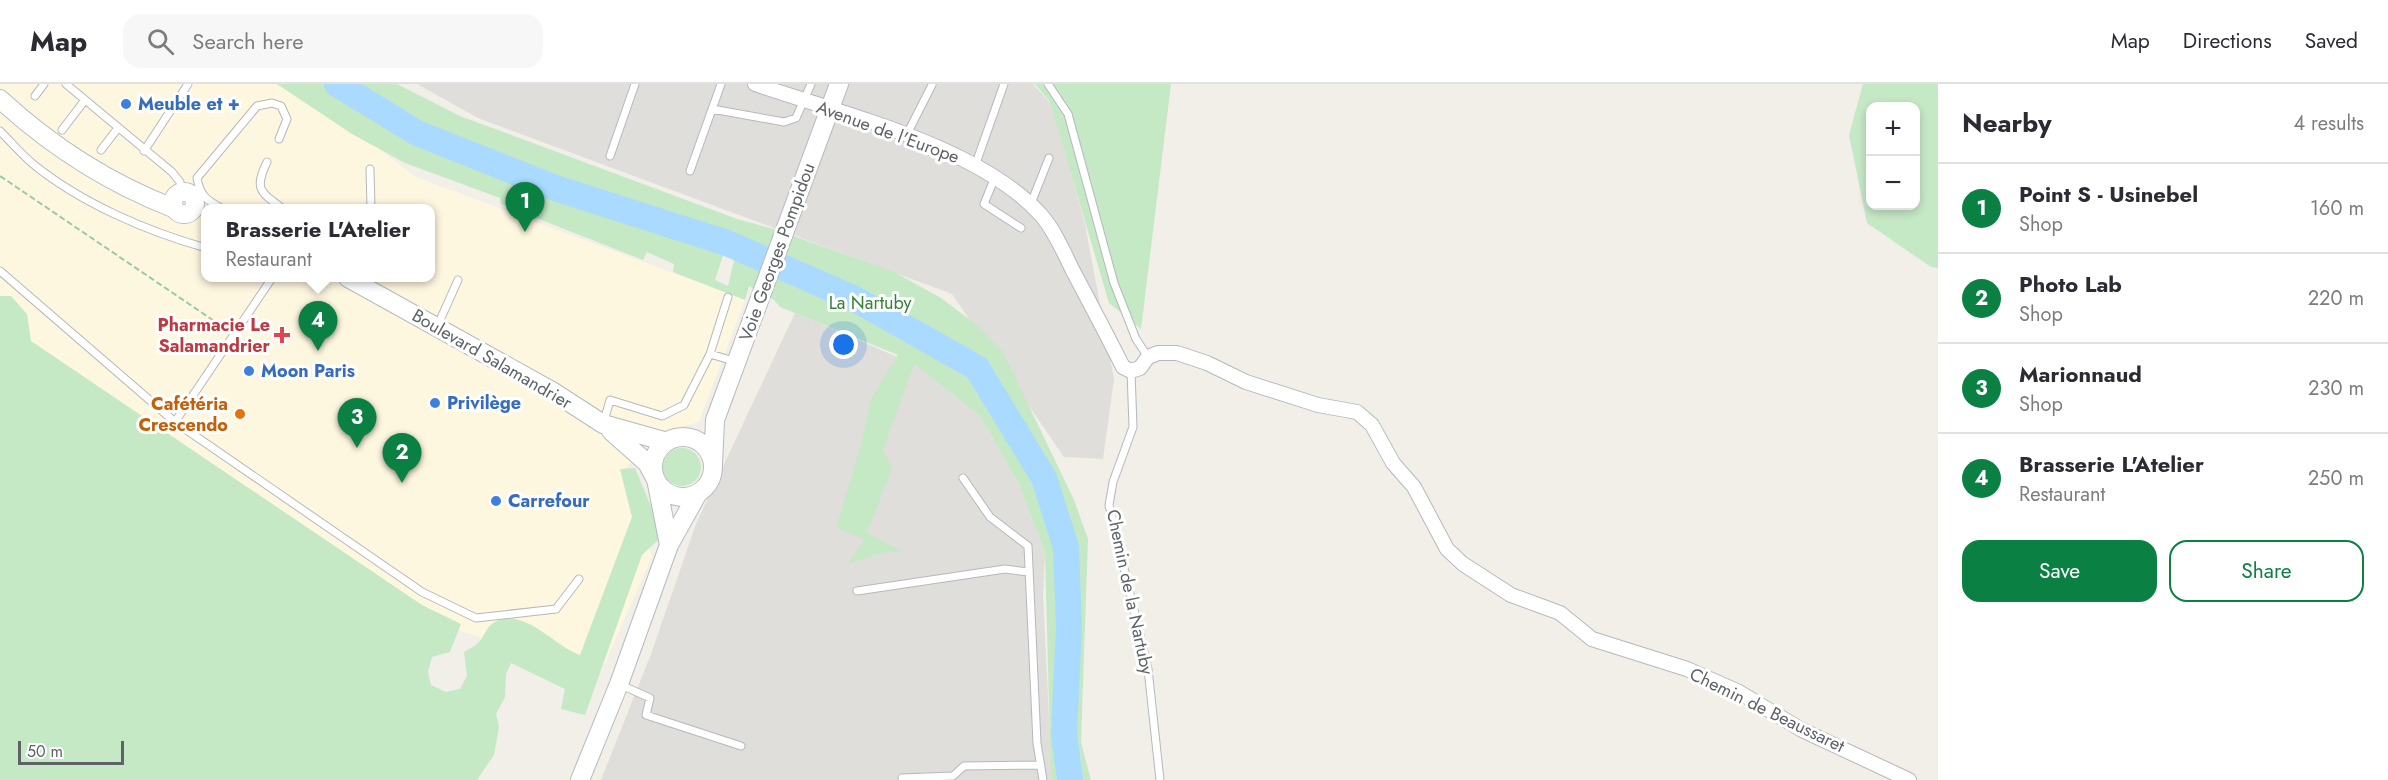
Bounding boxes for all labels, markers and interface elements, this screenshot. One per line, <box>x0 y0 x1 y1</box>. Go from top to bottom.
search box <box>123 14 543 68</box>
text: Map <box>30 21 87 62</box>
icon: search <box>144 25 177 58</box>
text: Search here <box>192 25 304 57</box>
text: Map <box>2111 26 2150 56</box>
text: Directions <box>2183 26 2272 56</box>
text: Saved <box>2305 26 2358 56</box>
place label: Meuble et + <box>138 91 240 117</box>
street label: Avenue de l'Europe <box>813 94 963 170</box>
marker: Meuble et + <box>119 97 133 111</box>
map controls <box>1866 102 1920 210</box>
button: + <box>1866 102 1920 156</box>
text: Nearby <box>1962 104 2051 142</box>
text: 4 results <box>2293 109 2364 138</box>
button: − <box>1866 156 1920 210</box>
street label: Voie Georges Pompidou <box>733 159 821 345</box>
text: Point S - Usinebel <box>2019 178 2198 210</box>
pin: 1 <box>506 182 544 232</box>
text: 1 <box>1976 194 1987 223</box>
text: 160 m <box>2310 194 2364 223</box>
popup <box>201 204 435 282</box>
text: Shop <box>2019 210 2063 239</box>
text: Brasserie L'Atelier <box>225 213 411 245</box>
text: Restaurant <box>225 245 312 274</box>
text: Photo Lab <box>2019 268 2122 300</box>
text: 2 <box>1975 284 1988 313</box>
text: 220 m <box>2308 284 2364 313</box>
park label: La Nartuby <box>829 290 911 316</box>
text: Shop <box>2019 300 2063 329</box>
pin: 4 <box>298 302 338 351</box>
street label: Boulevard Salamandrier <box>407 303 578 416</box>
place label: Pharmacie Le Salamandrier <box>158 312 271 359</box>
marker: Pharmacie Le Salamandrier <box>275 328 289 342</box>
your location <box>829 330 858 359</box>
place label: Moon Paris <box>261 358 355 384</box>
text: Marionnaud <box>2019 358 2142 390</box>
marker: Moon Paris <box>242 364 256 378</box>
text: 3 <box>1975 374 1988 403</box>
text: 230 m <box>2308 374 2364 403</box>
place label: Privilège <box>447 390 521 416</box>
text: Shop <box>2019 390 2063 419</box>
place label: Cafétéria Crescendo <box>138 391 228 438</box>
marker: Privilège <box>428 396 442 410</box>
pin: 3 <box>338 398 376 448</box>
marker: Cafétéria Crescendo <box>233 407 247 421</box>
pin: 2 <box>382 434 422 483</box>
text: Brasserie L'Atelier <box>2019 448 2204 480</box>
text: 4 <box>1975 464 1988 493</box>
text: 250 m <box>2308 464 2364 493</box>
text: Restaurant <box>2019 480 2105 509</box>
place label: Carrefour <box>508 488 590 514</box>
marker: Carrefour <box>489 494 503 508</box>
street label: Chemin de la Nartuby <box>1100 507 1160 677</box>
button: Save <box>1962 540 2157 602</box>
button: Share <box>2169 540 2364 602</box>
street label: Chemin de Beaussaret <box>1685 661 1850 759</box>
scale bar <box>18 738 124 766</box>
text: 50 m <box>27 740 63 763</box>

